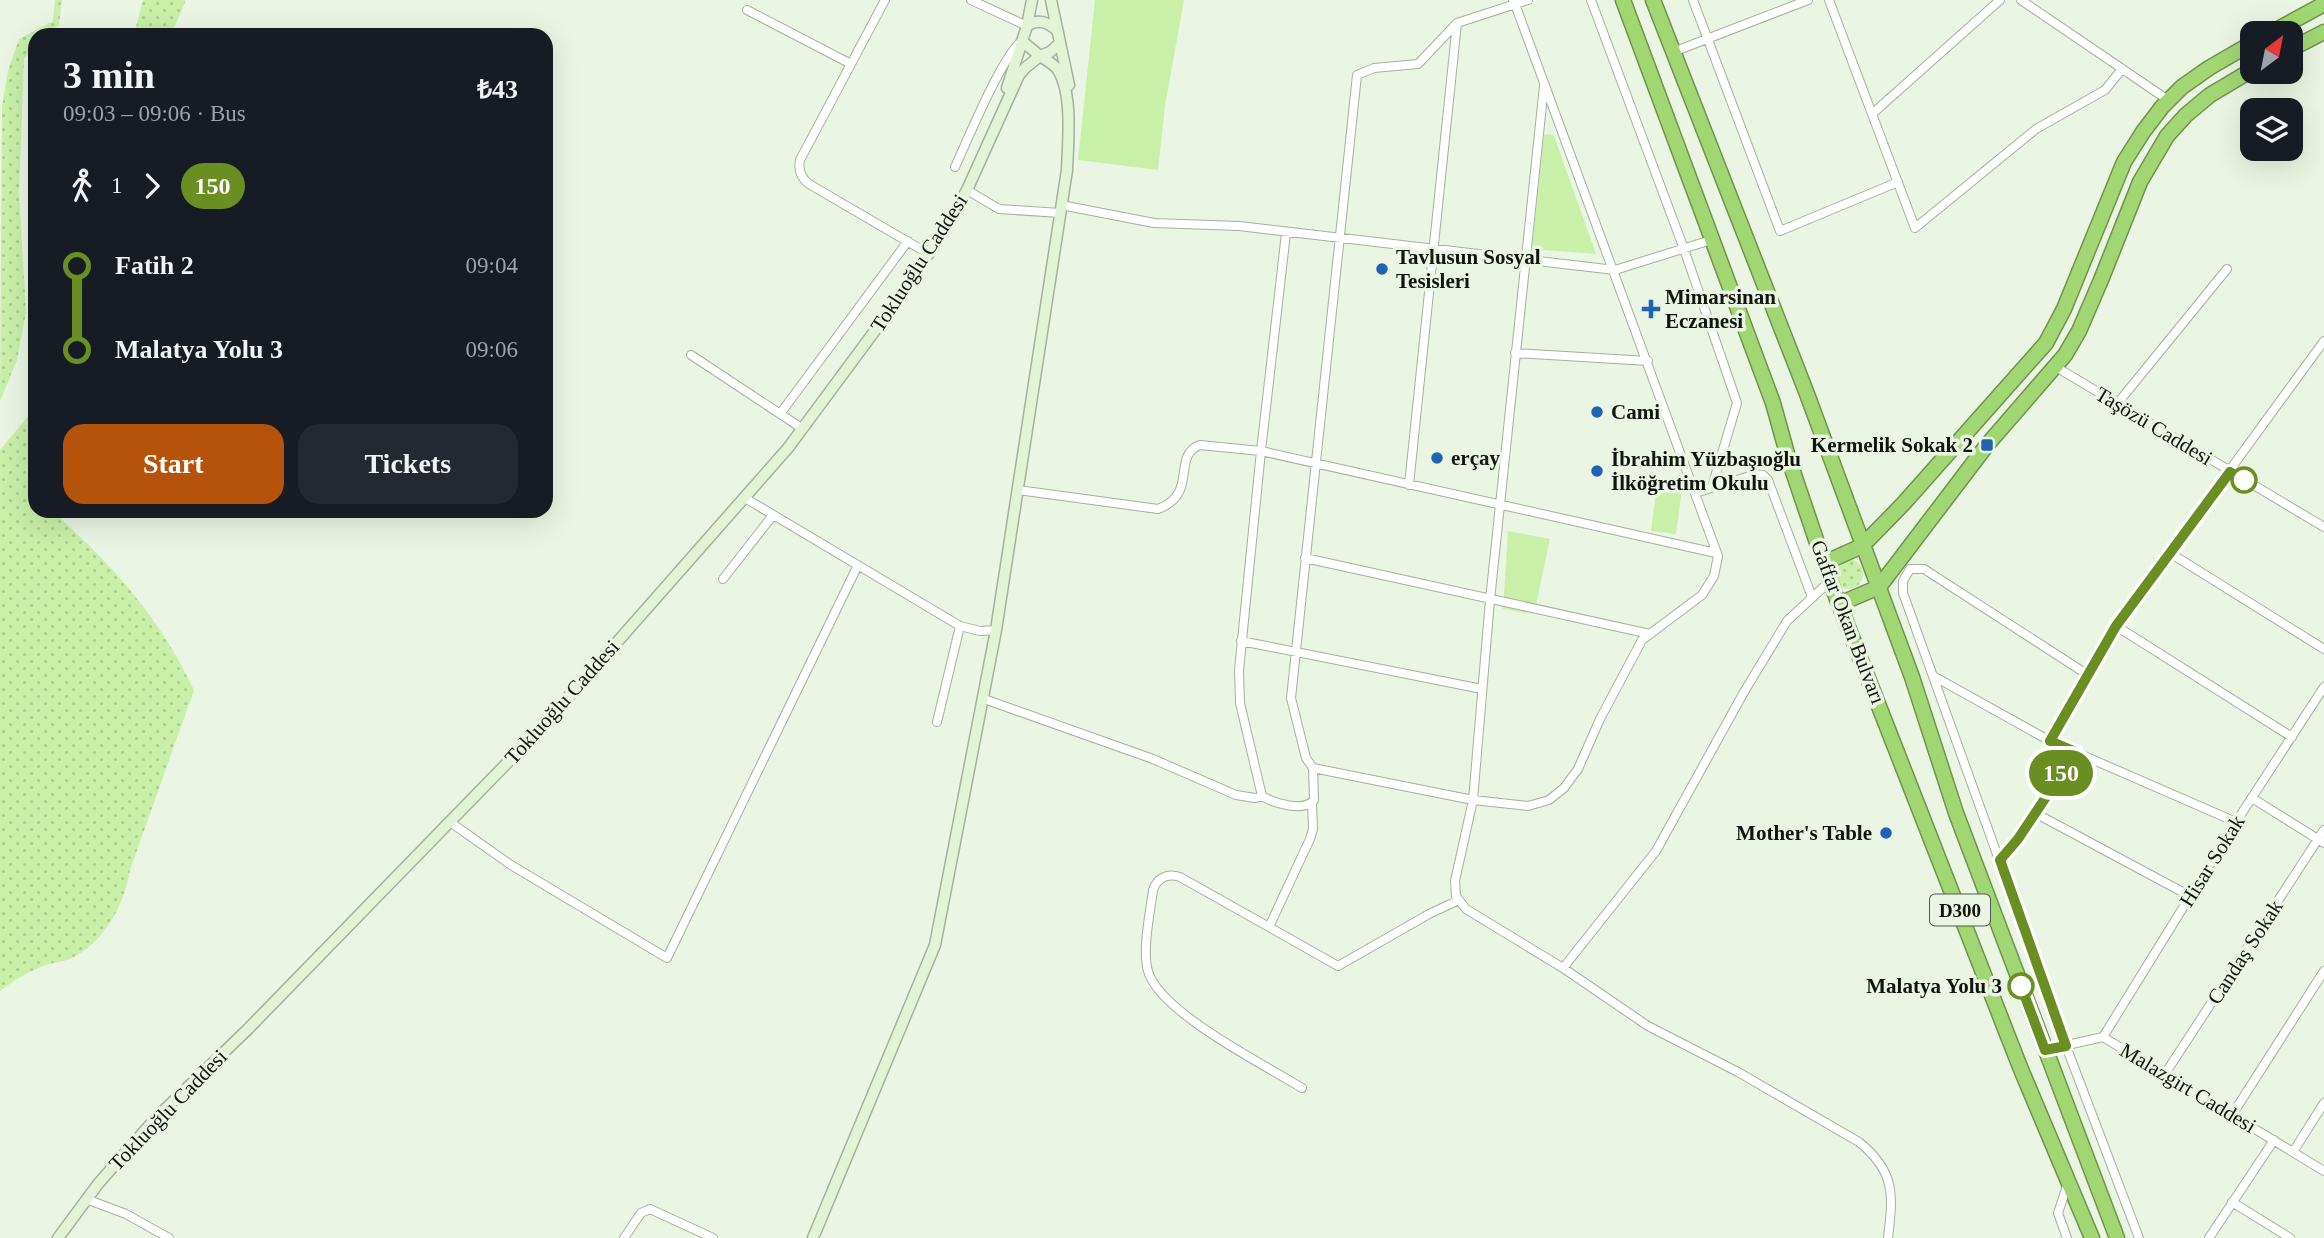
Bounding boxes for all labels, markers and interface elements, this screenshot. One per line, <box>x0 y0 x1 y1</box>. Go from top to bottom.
north arrow <box>2240 21 2303 84</box>
map controls <box>2240 21 2303 161</box>
text: 3 min <box>63 54 155 96</box>
text: ₺43 <box>477 75 518 104</box>
button: layers <box>2240 98 2303 161</box>
text: 09:03 – 09:06 · Bus <box>63 101 246 126</box>
icon: walk <box>63 167 101 205</box>
icon: forward <box>133 167 171 205</box>
text: 1 <box>111 173 123 198</box>
text: 150 <box>195 173 231 199</box>
street label: Tokluoğlu Caddesi <box>866 190 972 336</box>
place label: Tavlusun Sosyal Tesisleri <box>1396 245 1541 293</box>
text: Fatih 2 <box>115 251 194 280</box>
text: 09:04 <box>466 253 518 278</box>
marker: Tavlusun Sosyal Tesisleri <box>1374 261 1390 277</box>
place label: Mimarsinan Eczanesi <box>1665 285 1776 333</box>
marker: Mimarsinan Eczanesi <box>1643 301 1659 317</box>
text: Malatya Yolu 3 <box>115 335 283 364</box>
text: 09:06 <box>466 337 518 362</box>
street label: Taşözü Caddesi <box>2091 382 2217 470</box>
place label: Cami <box>1611 400 1660 424</box>
marker: Cami <box>1589 404 1605 420</box>
button: Start <box>63 424 284 504</box>
button: Tickets <box>298 424 518 504</box>
place label: Kermelik Sokak 2 <box>1811 433 1973 457</box>
marker: Kermelik Sokak 2 <box>1979 437 1995 453</box>
place label: erçay <box>1451 446 1500 470</box>
place label: İbrahim Yüzbaşıoğlu İlköğretim Okulu <box>1611 447 1801 495</box>
marker: erçay <box>1429 450 1445 466</box>
marker: İbrahim Yüzbaşıoğlu İlköğretim Okulu <box>1589 463 1605 479</box>
unlabelled marker <box>2231 467 2257 493</box>
street label: Gaffar Okan Bulvarı <box>1806 537 1890 707</box>
street label: Tokluoğlu Caddesi <box>500 635 624 769</box>
line badge: 150 <box>2021 750 2101 796</box>
text: 150 <box>2043 760 2079 786</box>
street label: Hisar Sokak <box>2174 810 2250 911</box>
place label: Mother's Table <box>1736 821 1872 845</box>
marker: Mother's Table <box>1878 825 1894 841</box>
road number: D300 <box>1930 894 1990 926</box>
street label: Candaş Sokak <box>2202 895 2288 1009</box>
marker: Malatya Yolu 3 <box>2008 973 2034 999</box>
place label: Malatya Yolu 3 <box>1866 974 2002 998</box>
street label: Malazgirt Caddesi <box>2116 1038 2261 1138</box>
street label: Tokluoğlu Caddesi <box>104 1044 232 1176</box>

